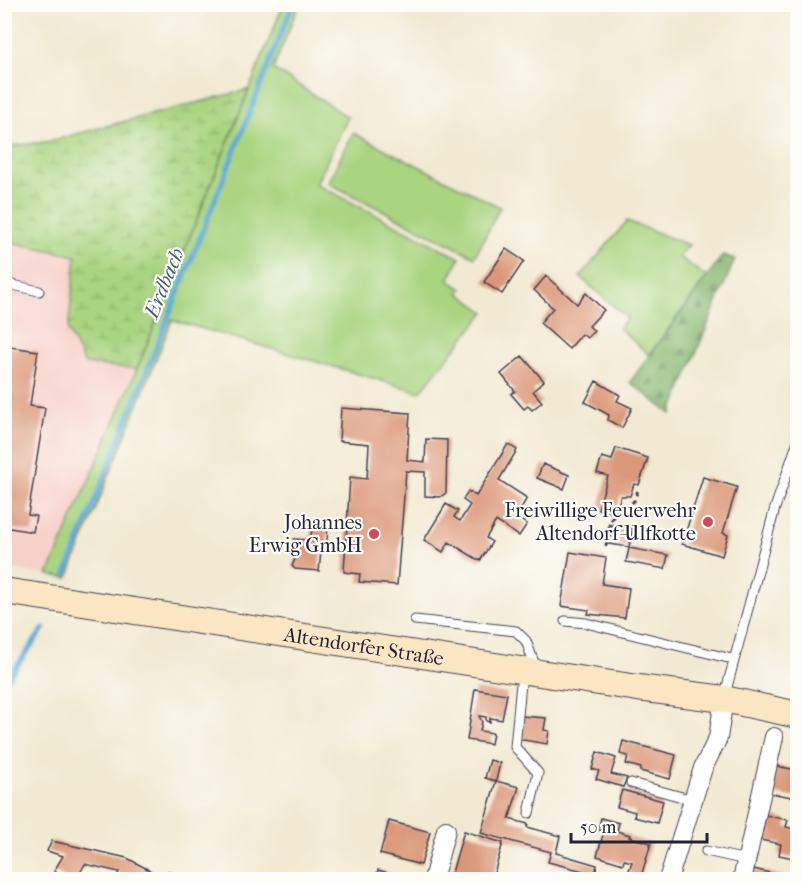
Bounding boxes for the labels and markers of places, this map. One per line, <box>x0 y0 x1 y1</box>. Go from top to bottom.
place label: Freiwillige Feuerwehr Altendorf-Ulfkotte <box>505 499 696 545</box>
place label: Johannes Erwig GmbH <box>249 511 362 557</box>
marker: Freiwillige Feuerwehr Altendorf-Ulfkotte <box>701 515 715 529</box>
marker: Johannes Erwig GmbH <box>367 527 381 541</box>

